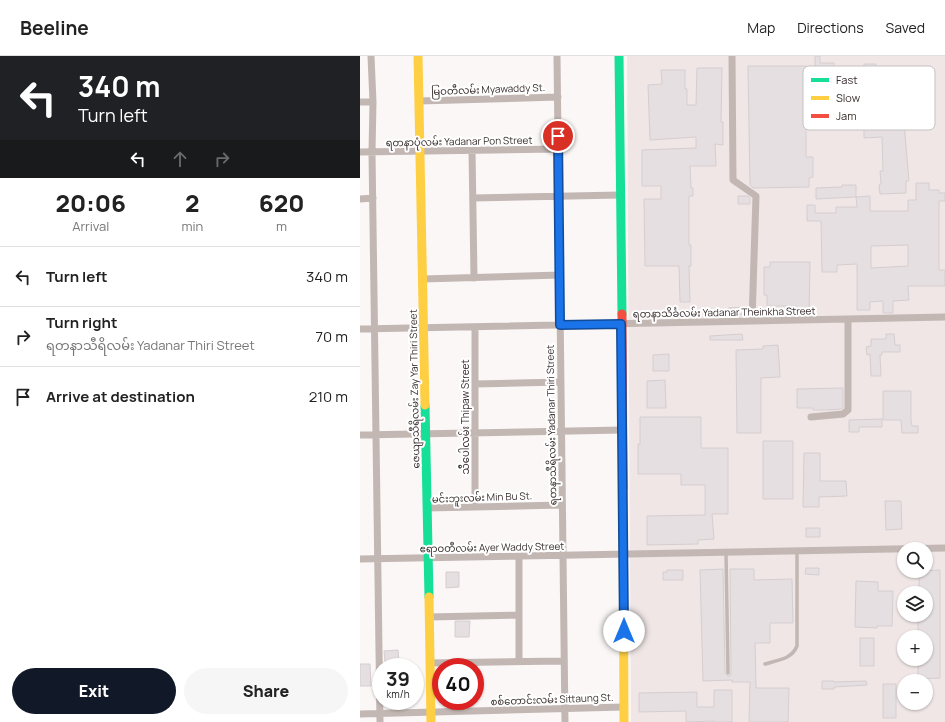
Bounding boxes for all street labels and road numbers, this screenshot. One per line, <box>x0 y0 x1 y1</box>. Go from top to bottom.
street label: မြဝတီလမ်း Myawaddy St. <box>431 80 545 100</box>
street label: ရတနာပုံလမ်း Yadanar Pon Street <box>386 133 533 151</box>
street label: ရတနာသိင်္ခလမ်း Yadanar Theinkha Street <box>633 303 815 323</box>
street label: ဇေယျာသီရိလမ်း Zay Yar Thiri Street <box>406 309 424 469</box>
street label: ရတနာသီရိလမ်း Yadanar Thiri Street <box>543 345 561 505</box>
street label: သီပေါလမ်း Thipaw Street <box>458 360 472 474</box>
street label: မင်းဘူးလမ်း Min Bu St. <box>432 488 532 508</box>
street label: ဧရာဝတီလမ်း Ayer Waddy Street <box>420 539 564 557</box>
street label: စစ်တောင်းလမ်း Sittaung St. <box>490 690 614 708</box>

